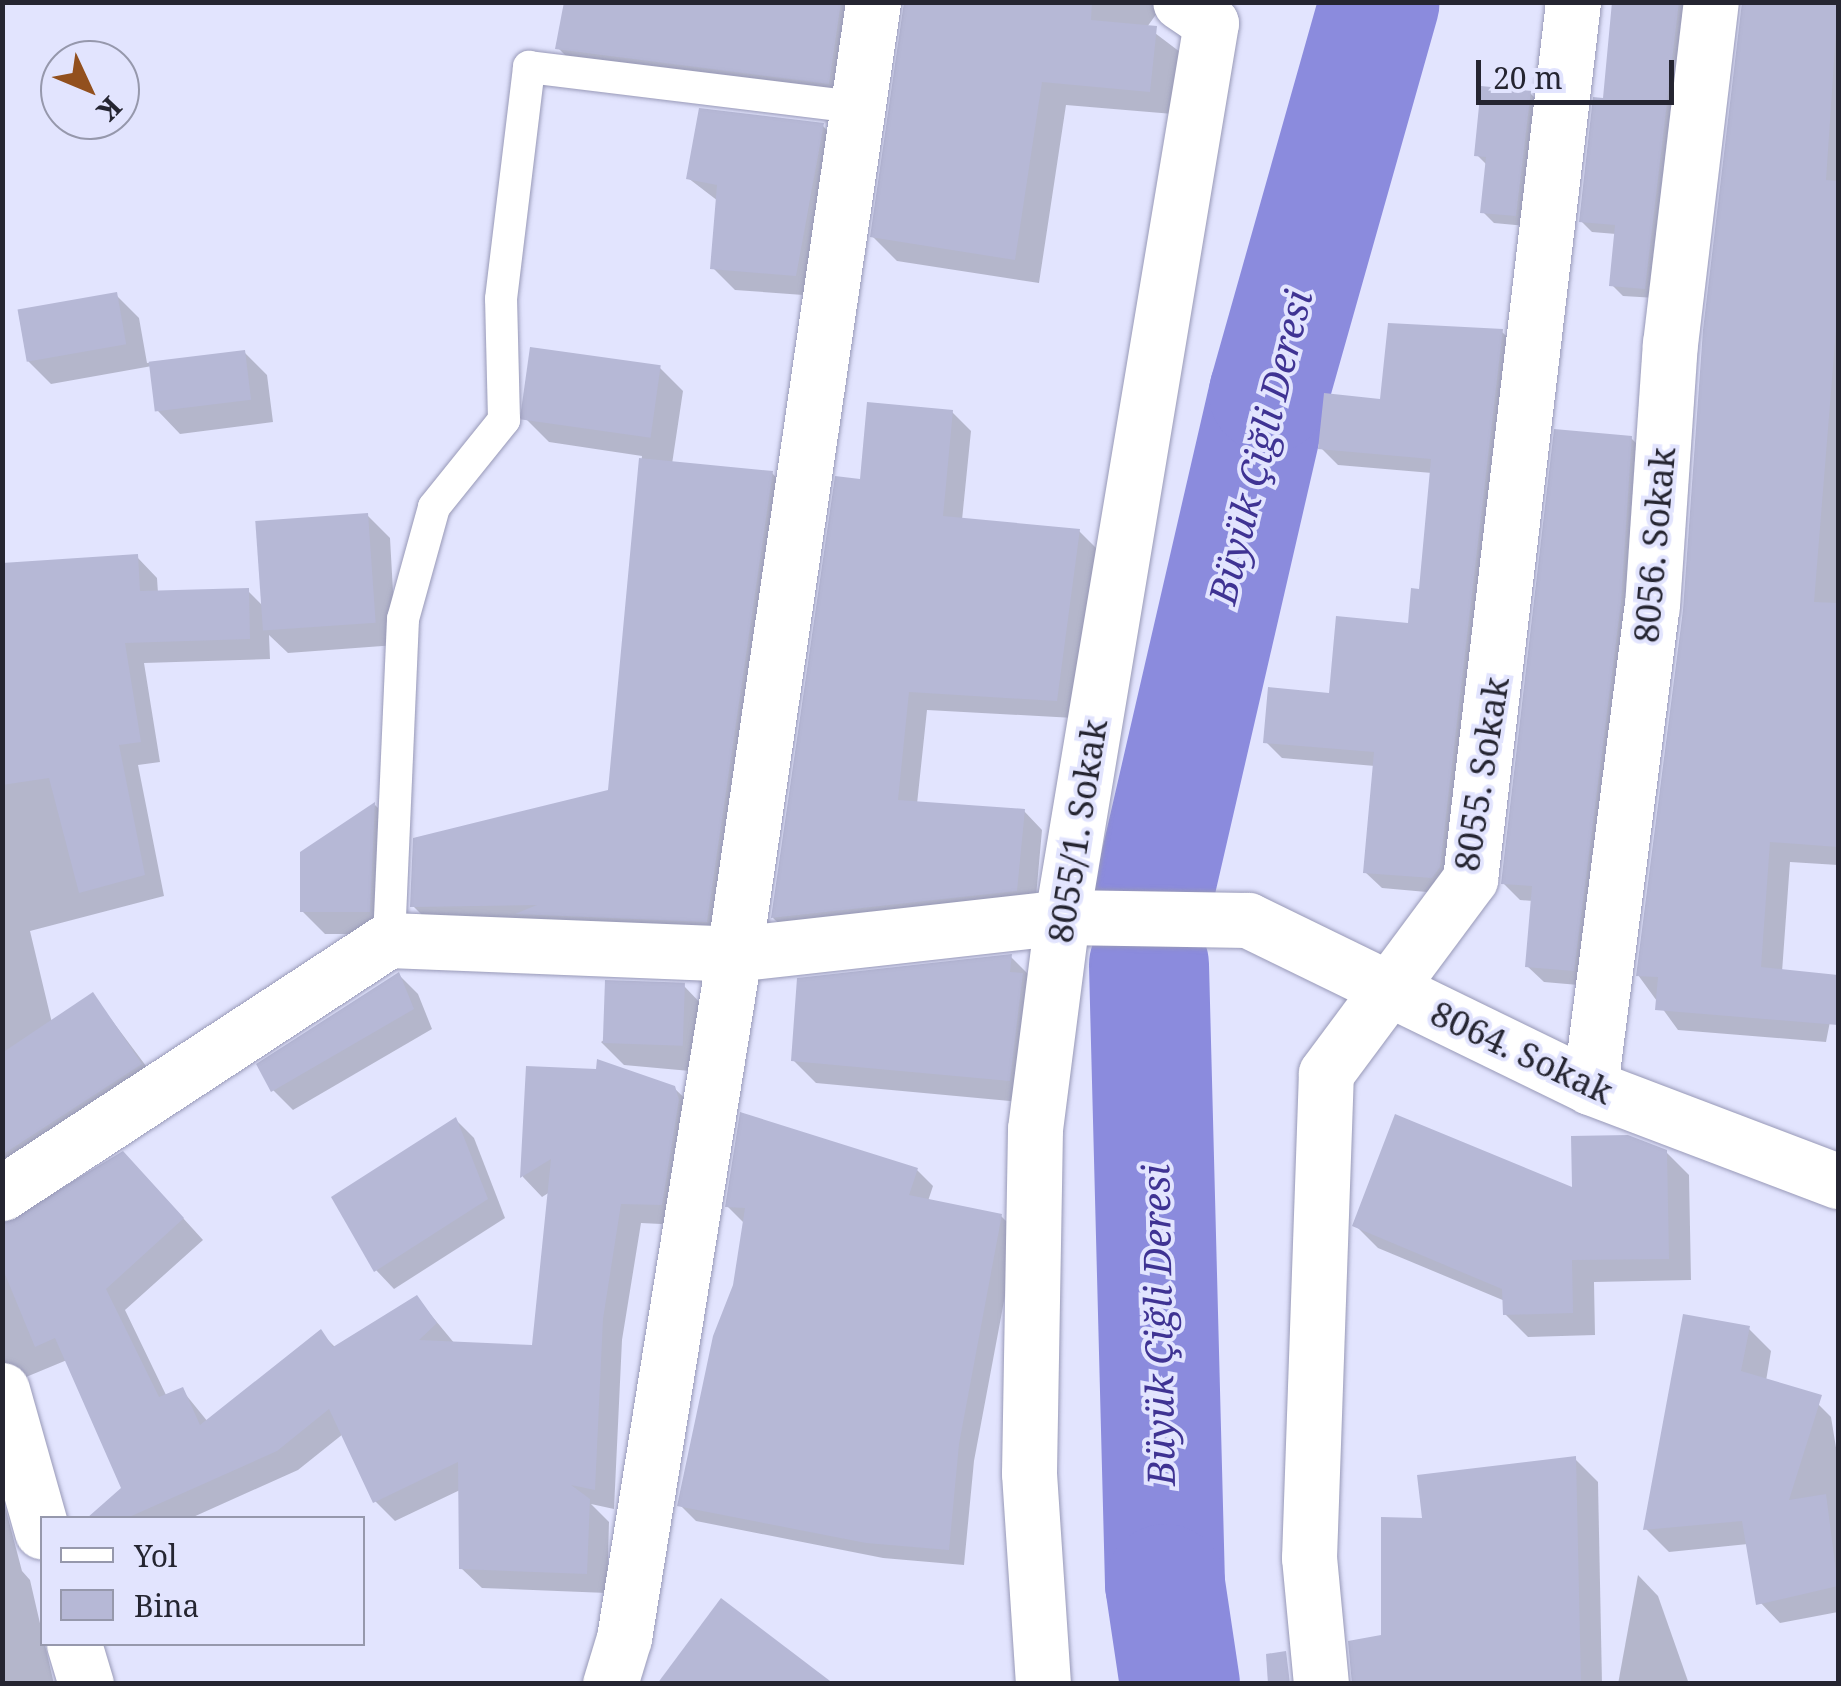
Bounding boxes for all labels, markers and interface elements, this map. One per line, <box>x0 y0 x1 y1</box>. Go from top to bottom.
north arrow <box>40 40 140 140</box>
scale bar <box>1481 40 1678 102</box>
text: 20 m <box>1493 57 1563 98</box>
text: K <box>89 89 131 130</box>
water label: Büyük Çiğli Deresi <box>1199 285 1321 609</box>
street label: 8056. Sokak <box>1625 446 1683 644</box>
street label: 8055. Sokak <box>1445 674 1517 874</box>
street label: 8055/1. Sokak <box>1039 716 1115 946</box>
street label: 8064. Sokak <box>1424 992 1620 1112</box>
water label: Büyük Çiğli Deresi <box>1132 1164 1184 1486</box>
legend <box>40 1516 365 1646</box>
text: Yol <box>134 1535 177 1576</box>
text: Bina <box>134 1585 199 1626</box>

